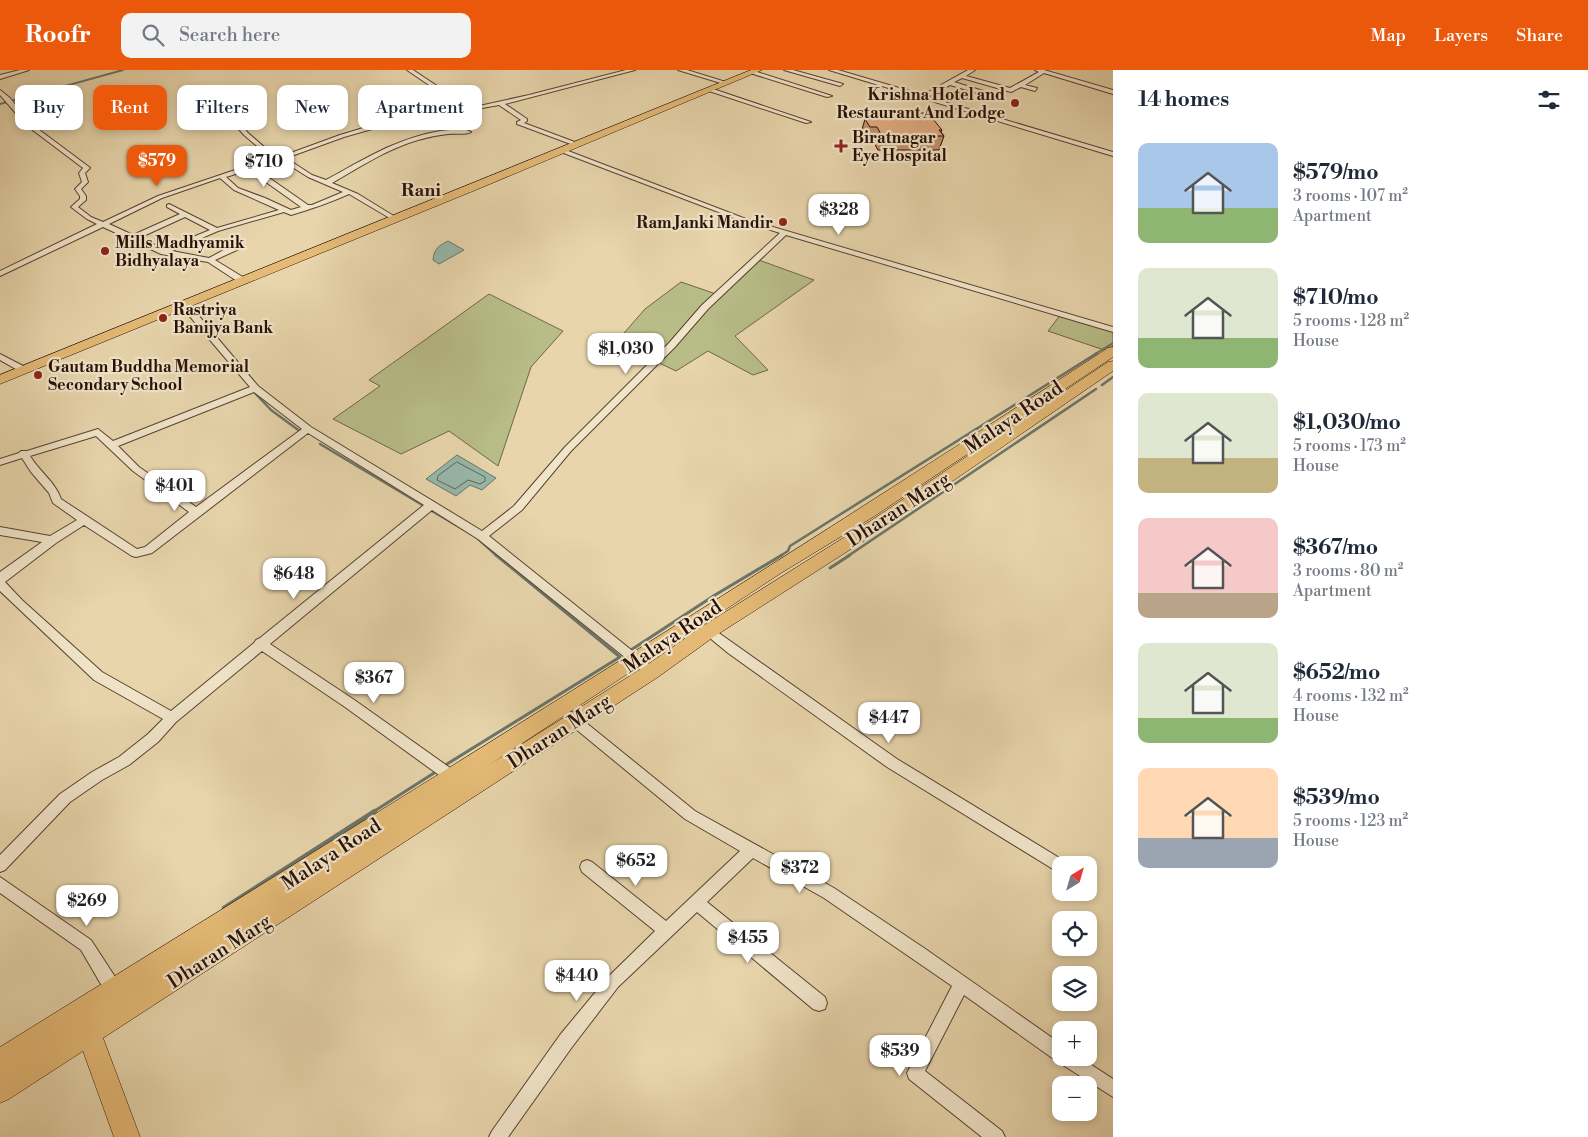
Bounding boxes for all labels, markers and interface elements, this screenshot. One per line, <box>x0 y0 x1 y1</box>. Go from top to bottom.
search box <box>121 13 471 58</box>
text: Roofr <box>25 20 91 50</box>
icon: search <box>139 21 167 49</box>
text: Search here <box>179 23 280 47</box>
text: Map <box>1371 24 1406 47</box>
text: Layers <box>1434 24 1488 47</box>
text: Share <box>1516 24 1563 47</box>
chip: Buy <box>15 85 83 130</box>
chip: Rent <box>93 85 167 130</box>
chip: Filters <box>177 85 267 130</box>
chip: New <box>277 85 348 130</box>
chip: Apartment <box>358 85 482 130</box>
place label: Krishna Hotel and Restaurant And Lodge <box>837 85 1005 123</box>
icon: filters <box>1535 86 1563 114</box>
text: 14 homes <box>1138 87 1229 113</box>
marker: Krishna Hotel and Restaurant And Lodge <box>1009 97 1021 109</box>
place label: Biratnagar Eye Hospital <box>852 128 948 166</box>
marker: Biratnagar Eye Hospital <box>834 139 848 153</box>
pin: $579 <box>127 144 187 187</box>
pin: $710 <box>234 146 294 188</box>
text: $579 <box>138 151 176 171</box>
text: $710 <box>245 152 283 172</box>
text: $579/mo <box>1293 160 1379 186</box>
icon: home <box>1178 163 1238 223</box>
district label: Rani <box>401 179 441 202</box>
text: 3 rooms · 107 m² <box>1293 186 1408 206</box>
pin: $328 <box>809 194 869 236</box>
text: $328 <box>819 200 859 220</box>
text: Apartment <box>1293 206 1372 226</box>
place label: Ram Janki Mandir <box>636 213 773 233</box>
marker: Ram Janki Mandir <box>777 216 789 228</box>
place label: Mills Madhyamik Bidhyalaya <box>115 233 246 271</box>
marker: Mills Madhyamik Bidhyalaya <box>99 245 111 257</box>
text: $710/mo <box>1293 285 1379 311</box>
icon: home <box>1178 288 1238 348</box>
place label: Rastriya Banijya Bank <box>173 300 274 338</box>
text: 5 rooms · 128 m² <box>1293 311 1409 331</box>
marker: Rastriya Banijya Bank <box>157 312 169 324</box>
text: House <box>1293 331 1339 351</box>
pin: $1,030 <box>585 332 667 375</box>
text: $1,030 <box>598 339 654 359</box>
place label: Gautam Buddha Memorial Secondary School <box>48 357 250 395</box>
marker: Gautam Buddha Memorial Secondary School <box>32 369 44 381</box>
street label: Malaya Road <box>960 376 1069 460</box>
text: $1,030/mo <box>1293 410 1401 436</box>
icon: home <box>1178 413 1238 473</box>
text: 5 rooms · 173 m² <box>1293 436 1406 456</box>
text: House <box>1293 456 1339 476</box>
street label: Dharan Marg <box>842 467 956 553</box>
pin: $401 <box>145 470 205 512</box>
text: $401 <box>155 476 195 496</box>
text: $367/mo <box>1293 535 1378 561</box>
icon: home <box>1178 538 1238 598</box>
pin: $648 <box>264 558 324 600</box>
text: 3 rooms · 80 m² <box>1293 561 1403 581</box>
text: $648 <box>274 564 314 584</box>
text: Apartment <box>1293 581 1372 601</box>
street label: Malaya Road <box>619 595 728 679</box>
text: $652/mo <box>1293 660 1380 686</box>
pin: $367 <box>344 662 404 704</box>
icon: home <box>1178 663 1238 723</box>
text: $367 <box>355 668 393 688</box>
text: 4 rooms · 132 m² <box>1293 686 1409 706</box>
street label: Dharan Marg <box>503 689 617 775</box>
pin: $447 <box>859 702 919 744</box>
text: House <box>1293 706 1339 726</box>
text: $447 <box>869 708 909 728</box>
text: $539/mo <box>1293 785 1380 811</box>
icon: home <box>1178 788 1238 848</box>
text: 5 rooms · 123 m² <box>1293 811 1408 831</box>
street label: Malaya Road <box>277 813 387 897</box>
text: House <box>1293 831 1339 851</box>
pin: $652 <box>606 844 666 887</box>
text: $652 <box>616 851 656 871</box>
pin: $372 <box>770 852 830 894</box>
north arrow <box>1052 856 1098 901</box>
map controls <box>1052 856 1097 1121</box>
text: $372 <box>781 858 819 878</box>
pin: $269 <box>57 884 117 927</box>
text: $269 <box>67 891 107 911</box>
street label: Dharan Marg <box>163 909 277 995</box>
button: locate <box>1052 911 1097 956</box>
pin: $455 <box>718 922 778 964</box>
text: $455 <box>728 928 768 948</box>
pin: $440 <box>547 960 607 1002</box>
text: $440 <box>556 966 598 986</box>
button: layers <box>1052 966 1097 1011</box>
button: + <box>1052 1021 1097 1066</box>
pin: $539 <box>870 1034 930 1077</box>
text: $539 <box>880 1041 920 1061</box>
button: − <box>1052 1076 1097 1121</box>

